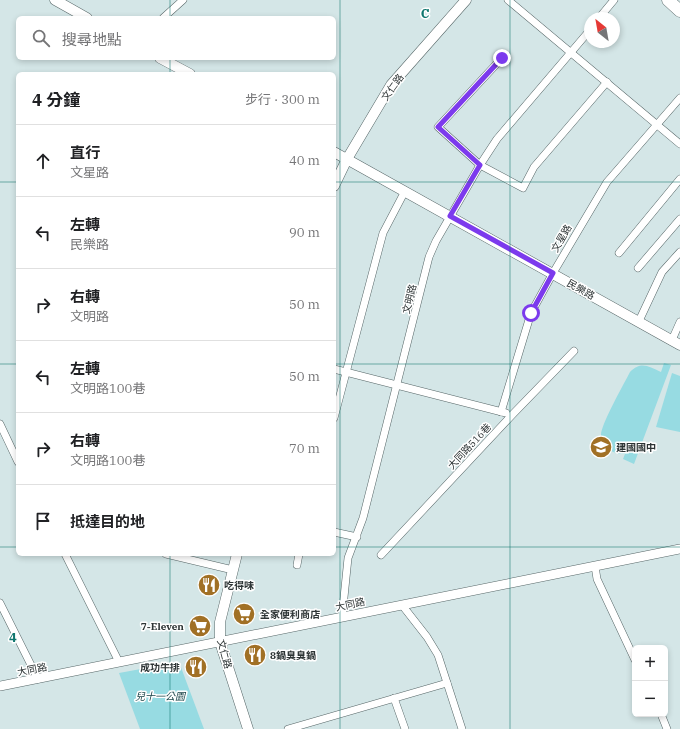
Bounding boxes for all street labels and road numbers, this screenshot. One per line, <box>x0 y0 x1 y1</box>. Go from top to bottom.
street label: 文仁路 <box>378 71 406 103</box>
street label: 文星路 <box>548 222 575 254</box>
street label: 民樂路 <box>564 276 597 302</box>
street label: 文明路 <box>400 283 419 315</box>
street label: 大同路516巷 <box>445 421 494 472</box>
street label: 大同路 <box>334 595 366 614</box>
street label: 文仁路 <box>214 638 235 670</box>
street label: 大同路 <box>16 660 48 679</box>

